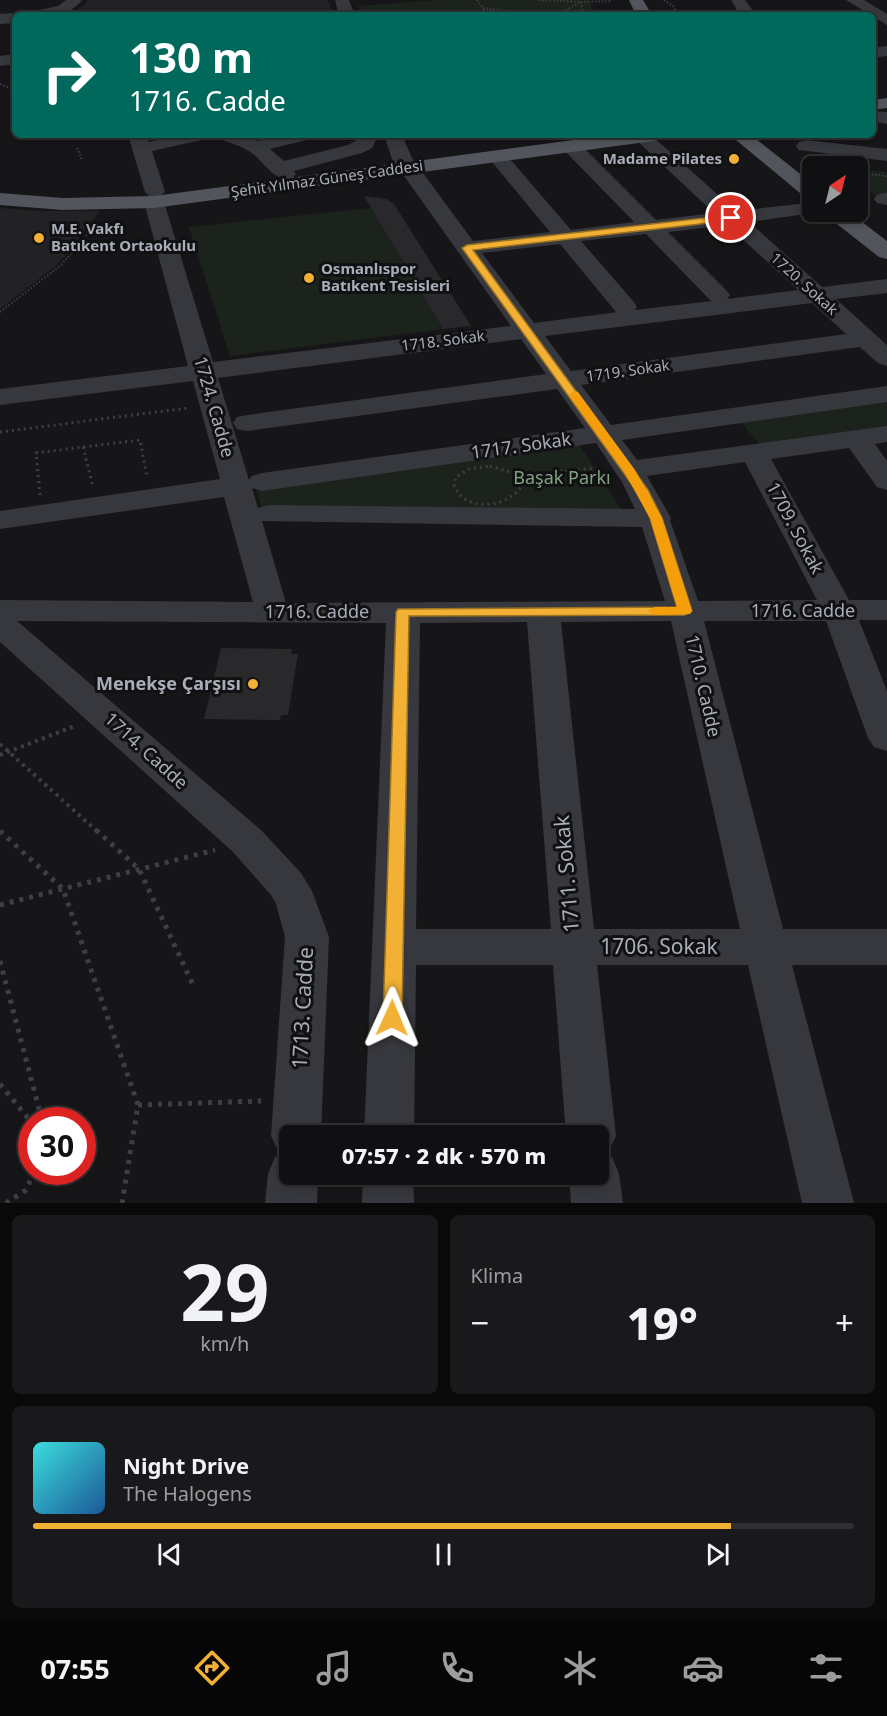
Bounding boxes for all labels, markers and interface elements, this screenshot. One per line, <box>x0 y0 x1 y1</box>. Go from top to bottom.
text: 130 m <box>129 28 253 85</box>
icon: right <box>30 36 108 114</box>
text: 1716. Cadde <box>129 82 286 119</box>
place label: Madame Pilates <box>603 148 722 168</box>
marker: Madame Pilates <box>727 152 741 166</box>
street label: Şehit Yılmaz Güneş Caddesi <box>230 155 424 201</box>
north arrow <box>802 156 868 222</box>
map controls <box>802 156 868 222</box>
pin <box>705 192 756 243</box>
icon: arrive <box>714 201 747 234</box>
place label: M.E. Vakfı Batıkent Ortaokulu <box>51 218 196 255</box>
marker: M.E. Vakfı Batıkent Ortaokulu <box>32 231 46 245</box>
street label: 1720. Sokak <box>767 248 843 319</box>
place label: Osmanlıspor Batıkent Tesisleri <box>321 258 450 295</box>
marker: Osmanlıspor Batıkent Tesisleri <box>302 271 316 285</box>
street label: 1718. Sokak <box>400 325 486 355</box>
street label: 1724. Cadde <box>189 353 241 460</box>
street label: 1719. Sokak <box>585 354 671 386</box>
street label: 1717. Sokak <box>469 426 573 464</box>
park label: Başak Parkı <box>513 465 611 489</box>
street label: 1709. Sokak <box>762 477 830 578</box>
street label: 1716. Cadde <box>751 598 855 622</box>
street label: 1716. Cadde <box>265 599 369 623</box>
street label: 1710. Cadde <box>681 632 727 739</box>
place label: Menekşe Çarşısı <box>96 671 241 695</box>
marker: Menekşe Çarşısı <box>246 677 260 691</box>
street label: 1714. Cadde <box>100 706 194 794</box>
street label: 1711. Sokak <box>547 814 585 934</box>
street label: 1706. Sokak <box>600 932 719 960</box>
street label: 1713. Cadde <box>285 946 319 1070</box>
position arrow <box>360 986 424 1050</box>
speed limit sign: 30 <box>18 1107 96 1185</box>
text: 07:57 · 2 dk · 570 m <box>342 1140 546 1170</box>
text: 29 <box>180 1238 269 1344</box>
text: Klima <box>471 1262 523 1289</box>
text: 19° <box>627 1292 698 1353</box>
text: − <box>471 1300 489 1345</box>
text: + <box>835 1300 854 1345</box>
text: km/h <box>200 1330 249 1357</box>
text: Night Drive <box>123 1450 249 1480</box>
text: The Halogens <box>123 1480 252 1507</box>
icon: previous <box>153 1538 186 1571</box>
icon: pause <box>427 1538 460 1571</box>
icon: next <box>701 1538 734 1571</box>
icon: directions <box>191 1647 233 1689</box>
icon: music <box>313 1647 355 1689</box>
icon: phone <box>436 1647 478 1689</box>
icon: climate <box>559 1647 601 1689</box>
icon: car <box>682 1647 724 1689</box>
icon: filters <box>805 1647 847 1689</box>
text: 07:55 <box>40 1650 110 1687</box>

